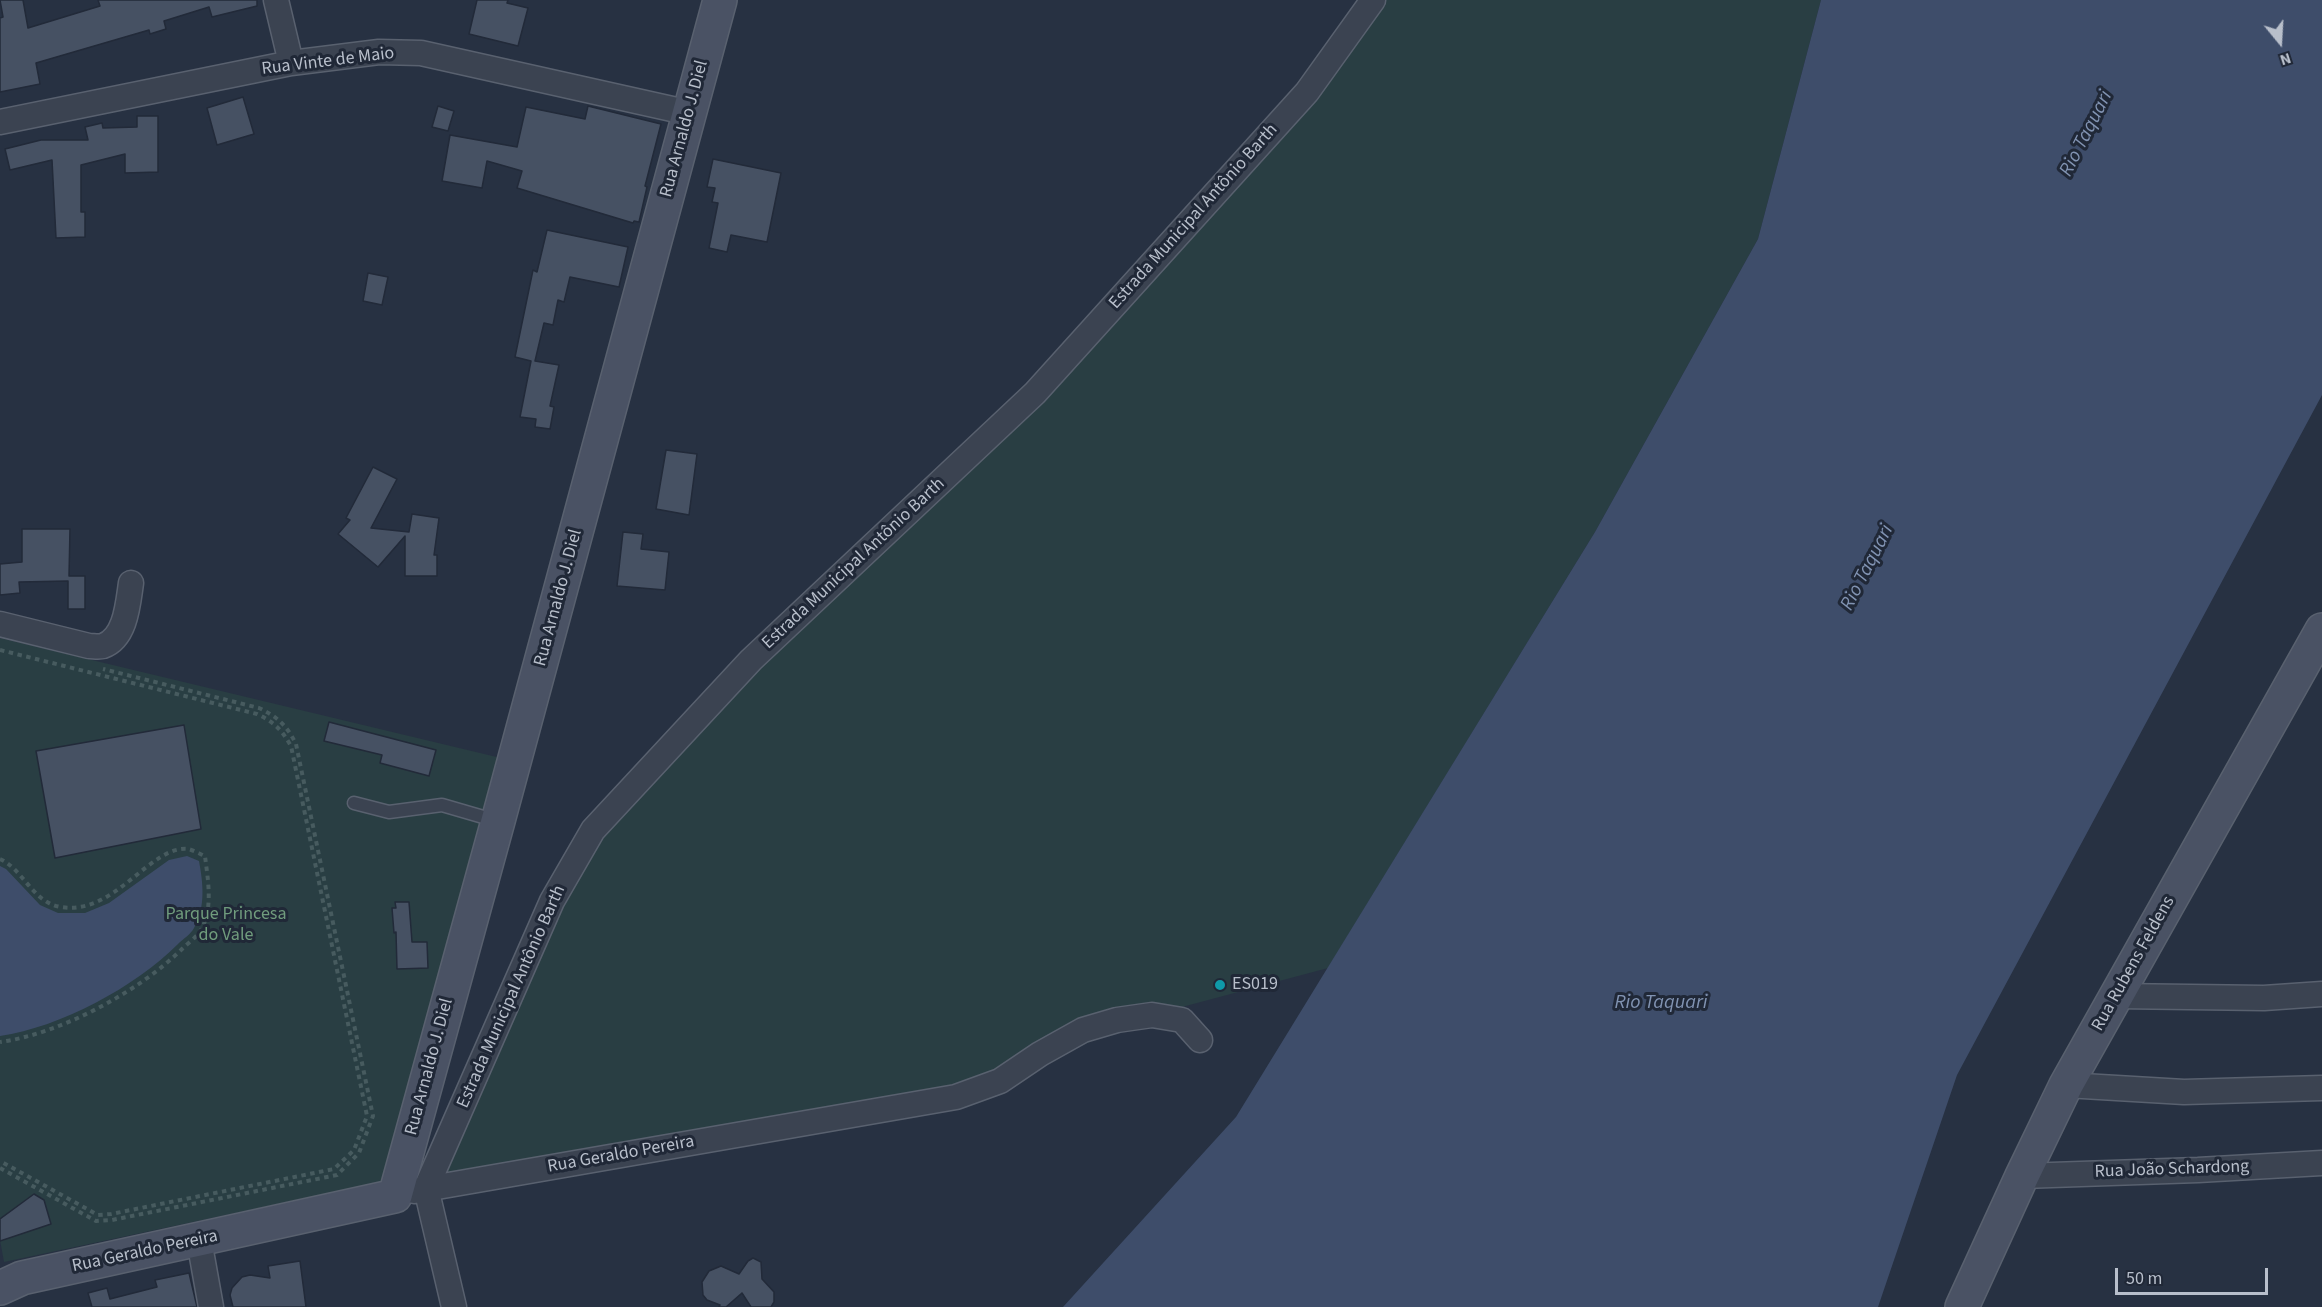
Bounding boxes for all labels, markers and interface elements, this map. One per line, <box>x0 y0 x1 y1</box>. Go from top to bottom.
north arrow <box>2250 12 2310 72</box>
street label: Rua Vinte de Maio <box>260 43 396 81</box>
text: N <box>2277 47 2294 71</box>
street label: Rua Arnaldo J. Diel <box>656 58 714 200</box>
water label: Rio Taquari <box>2055 87 2119 181</box>
street label: Estrada Municipal Antônio Barth <box>1105 120 1283 314</box>
street label: Estrada Municipal Antônio Barth <box>758 474 950 654</box>
water label: Rio Taquari <box>1836 521 1900 615</box>
street label: Rua Arnaldo J. Diel <box>530 527 588 669</box>
street label: Estrada Municipal Antônio Barth <box>453 882 571 1112</box>
street label: Rua Rubens Feldens <box>2088 893 2180 1035</box>
park label: Parque Princesa do Vale <box>166 904 286 946</box>
place label: ES019 <box>1232 974 1278 996</box>
marker: ES019 <box>1213 978 1227 992</box>
water label: Rio Taquari <box>1614 992 1708 1016</box>
street label: Rua Arnaldo J. Diel <box>401 996 459 1138</box>
street label: Rua Geraldo Pereira <box>546 1131 696 1179</box>
street label: Rua João Schardong <box>2094 1157 2250 1183</box>
street label: Rua Geraldo Pereira <box>70 1226 220 1278</box>
scale bar <box>2118 1256 2271 1294</box>
text: 50 m <box>2126 1266 2162 1291</box>

